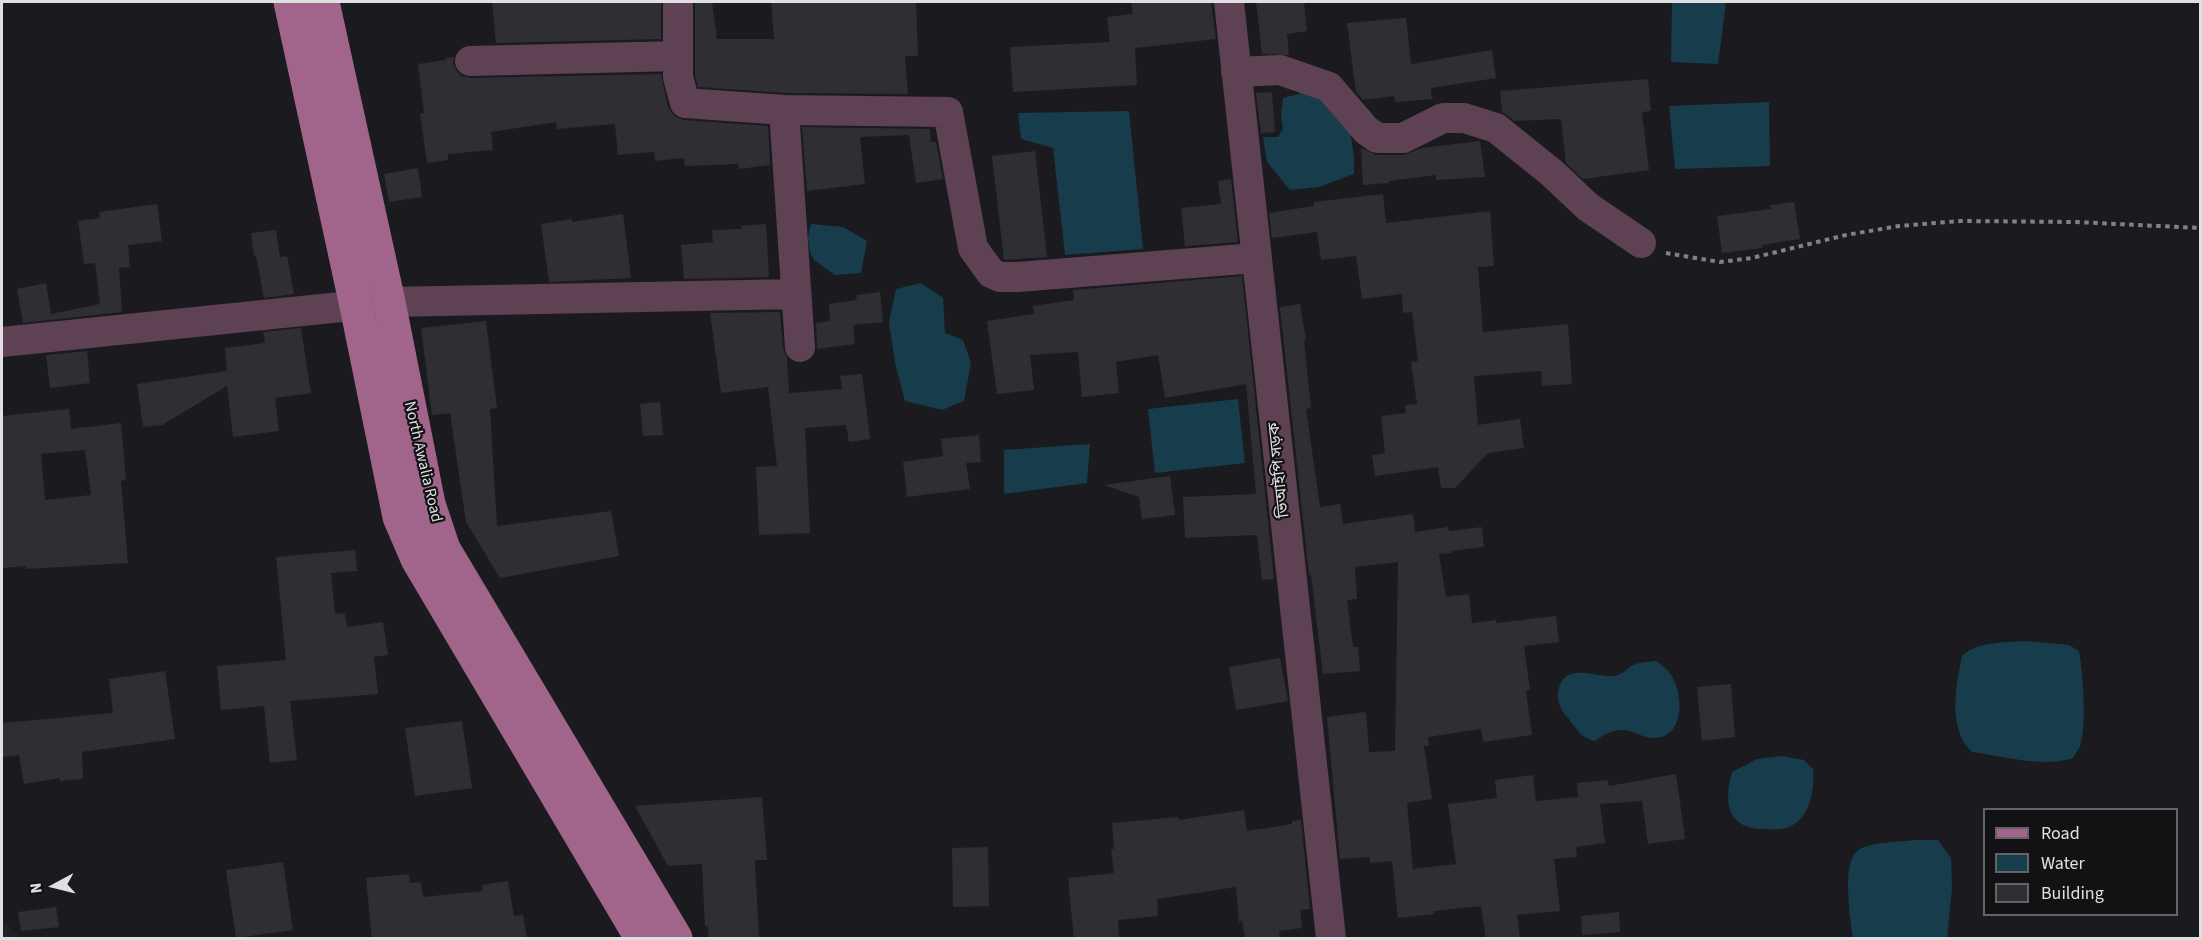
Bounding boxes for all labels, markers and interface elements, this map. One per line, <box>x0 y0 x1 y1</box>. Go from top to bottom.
street label: North Awalia Road <box>399 400 445 524</box>
street label: ভিআইপি সড়ক <box>1265 421 1295 519</box>
legend <box>1983 808 2178 916</box>
text: Road <box>2041 821 2080 846</box>
text: Water <box>2041 851 2085 876</box>
north arrow <box>24 856 84 916</box>
text: Building <box>2041 881 2104 906</box>
text: N <box>25 882 48 895</box>

